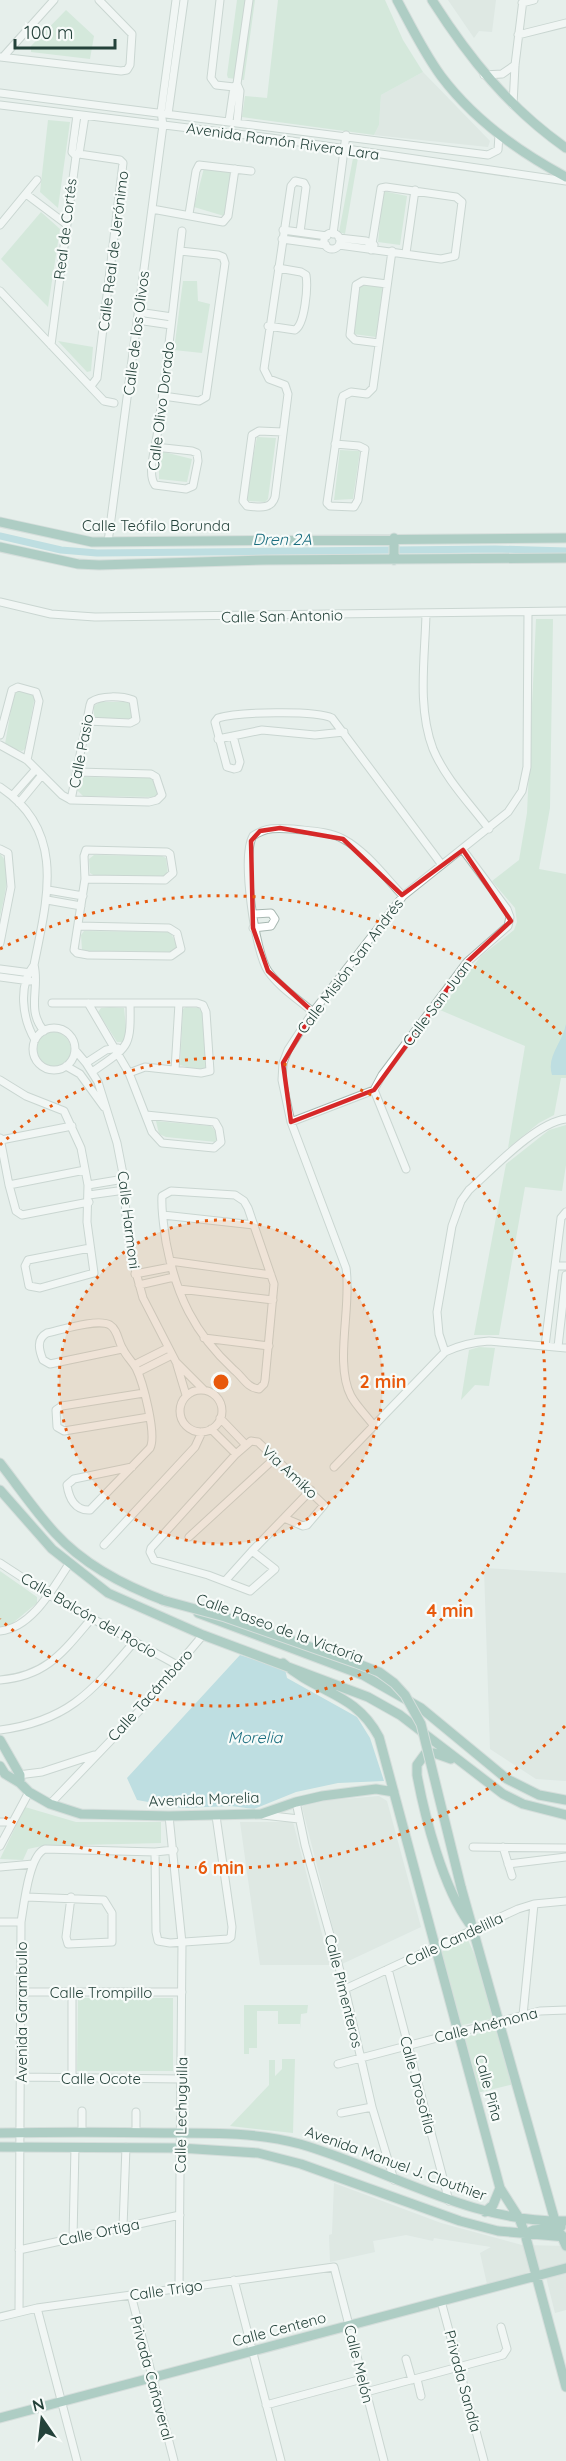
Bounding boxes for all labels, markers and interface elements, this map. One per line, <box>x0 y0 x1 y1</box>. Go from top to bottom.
scale bar <box>15 12 116 50</box>
text: 100 m <box>24 21 73 44</box>
street label: Avenida Ramón Rivera Lara <box>185 118 381 164</box>
street label: Calle Real de Jerónimo <box>94 170 132 332</box>
street label: Real de Cortés <box>49 177 81 281</box>
street label: Calle de los Olivos <box>119 270 153 396</box>
street label: Calle Olivo Dorado <box>144 340 178 472</box>
street label: Calle Teófilo Borunda <box>82 516 230 535</box>
water label: Dren 2A <box>252 529 312 549</box>
street label: Calle San Antonio <box>221 605 343 627</box>
street label: Calle Pasio <box>64 712 98 790</box>
street label: Calle Misión San Andrés <box>293 895 407 1037</box>
street label: Calle San Juan <box>398 956 476 1050</box>
street label: Calle Harmoni <box>114 1170 144 1270</box>
text: 2 min <box>360 1370 406 1393</box>
centre of rings <box>211 1372 231 1392</box>
street label: Via Amiko <box>258 1441 322 1503</box>
street label: Calle Balcón del Rocío <box>17 1568 161 1662</box>
street label: Calle Paseo de la Victoria <box>194 1589 366 1667</box>
text: 4 min <box>426 1599 474 1622</box>
street label: Calle Tacámbaro <box>103 1645 197 1745</box>
water label: Morelia <box>228 1727 284 1747</box>
street label: Avenida Morelia <box>148 1788 260 1810</box>
text: 6 min <box>198 1856 244 1879</box>
street label: Calle Candelilla <box>402 1908 506 1970</box>
street label: Calle Pimenteros <box>321 1932 367 2050</box>
street label: Avenida Garambullo <box>12 1941 31 2083</box>
street label: Calle Trompillo <box>50 1983 152 2002</box>
street label: Calle Anémona <box>432 2003 540 2047</box>
street label: Calle Drosofila <box>396 2034 440 2136</box>
street label: Calle Piña <box>471 2053 507 2123</box>
street label: Calle Lechuguilla <box>170 2057 192 2173</box>
street label: Calle Ocote <box>61 2069 141 2088</box>
street label: Avenida Manuel J. Clouthier <box>303 2121 489 2205</box>
street label: Calle Ortiga <box>57 2214 141 2250</box>
street label: Calle Trigo <box>128 2275 204 2305</box>
street label: Calle Centeno <box>230 2307 328 2351</box>
street label: Privada Cañaveral <box>126 2314 178 2442</box>
street label: Calle Melón <box>340 2323 378 2405</box>
street label: Privada Sandía <box>440 2328 486 2434</box>
north arrow <box>12 2389 72 2449</box>
text: N <box>30 2393 46 2416</box>

